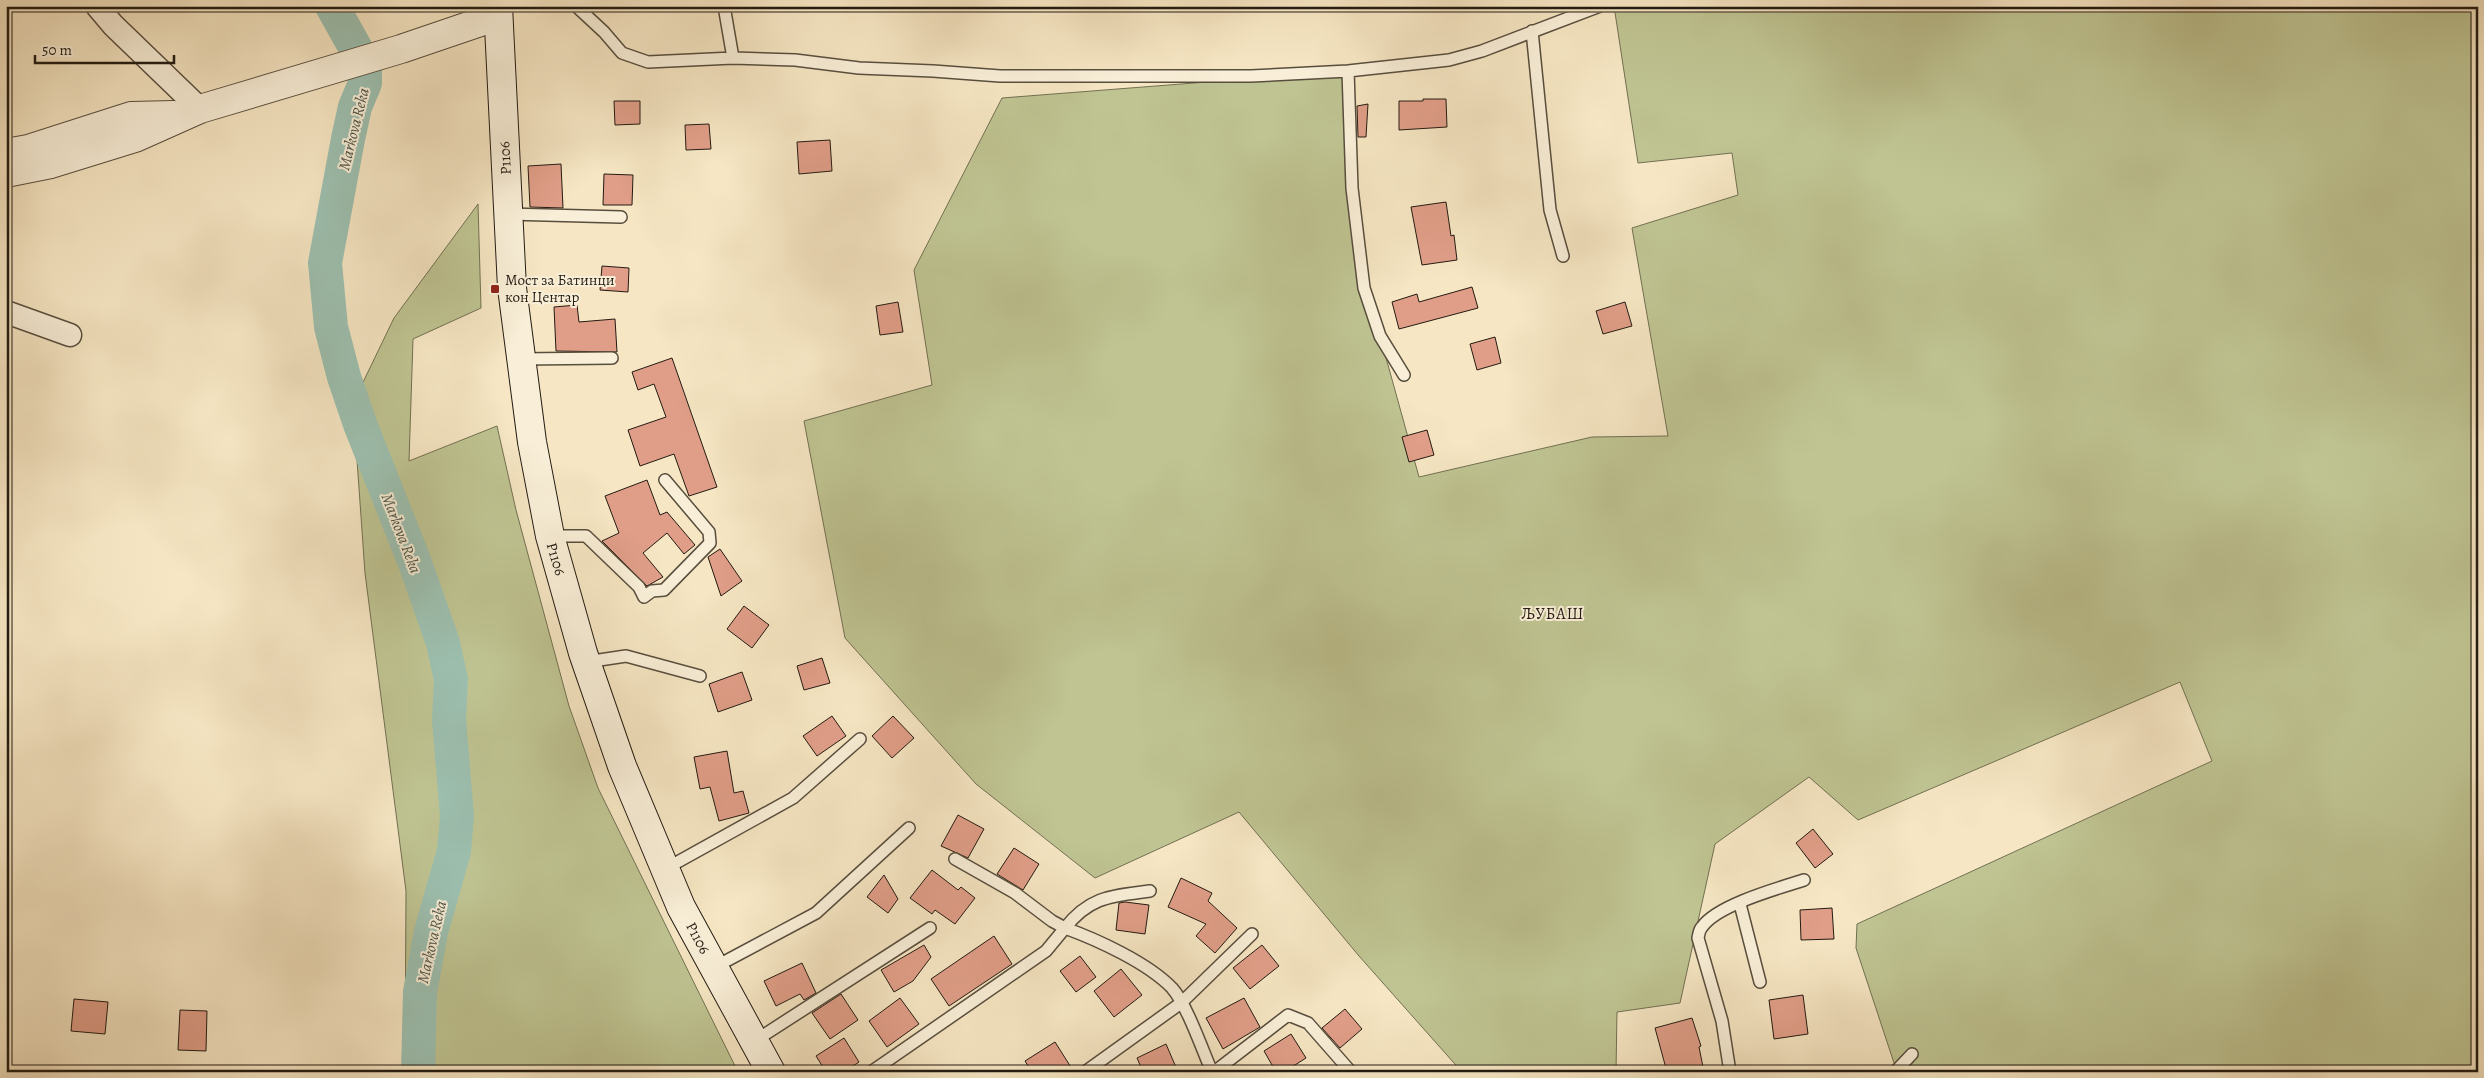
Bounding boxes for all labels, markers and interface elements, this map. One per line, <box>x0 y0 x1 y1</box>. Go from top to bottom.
scale bar <box>35 32 174 64</box>
text: 50 m <box>42 40 72 60</box>
water label: Markova Reka <box>333 85 375 173</box>
street label: P1106 <box>494 141 516 175</box>
place label: Мост за Батинци кон Центар <box>505 270 615 307</box>
marker: Мост за Батинци кон Центар <box>489 283 501 295</box>
water label: Markova Reka <box>376 490 427 577</box>
street label: P1106 <box>542 540 570 578</box>
district label: ЉУБАШ <box>1521 603 1585 625</box>
water label: Markova Reka <box>412 898 452 986</box>
street label: P1106 <box>681 919 715 958</box>

